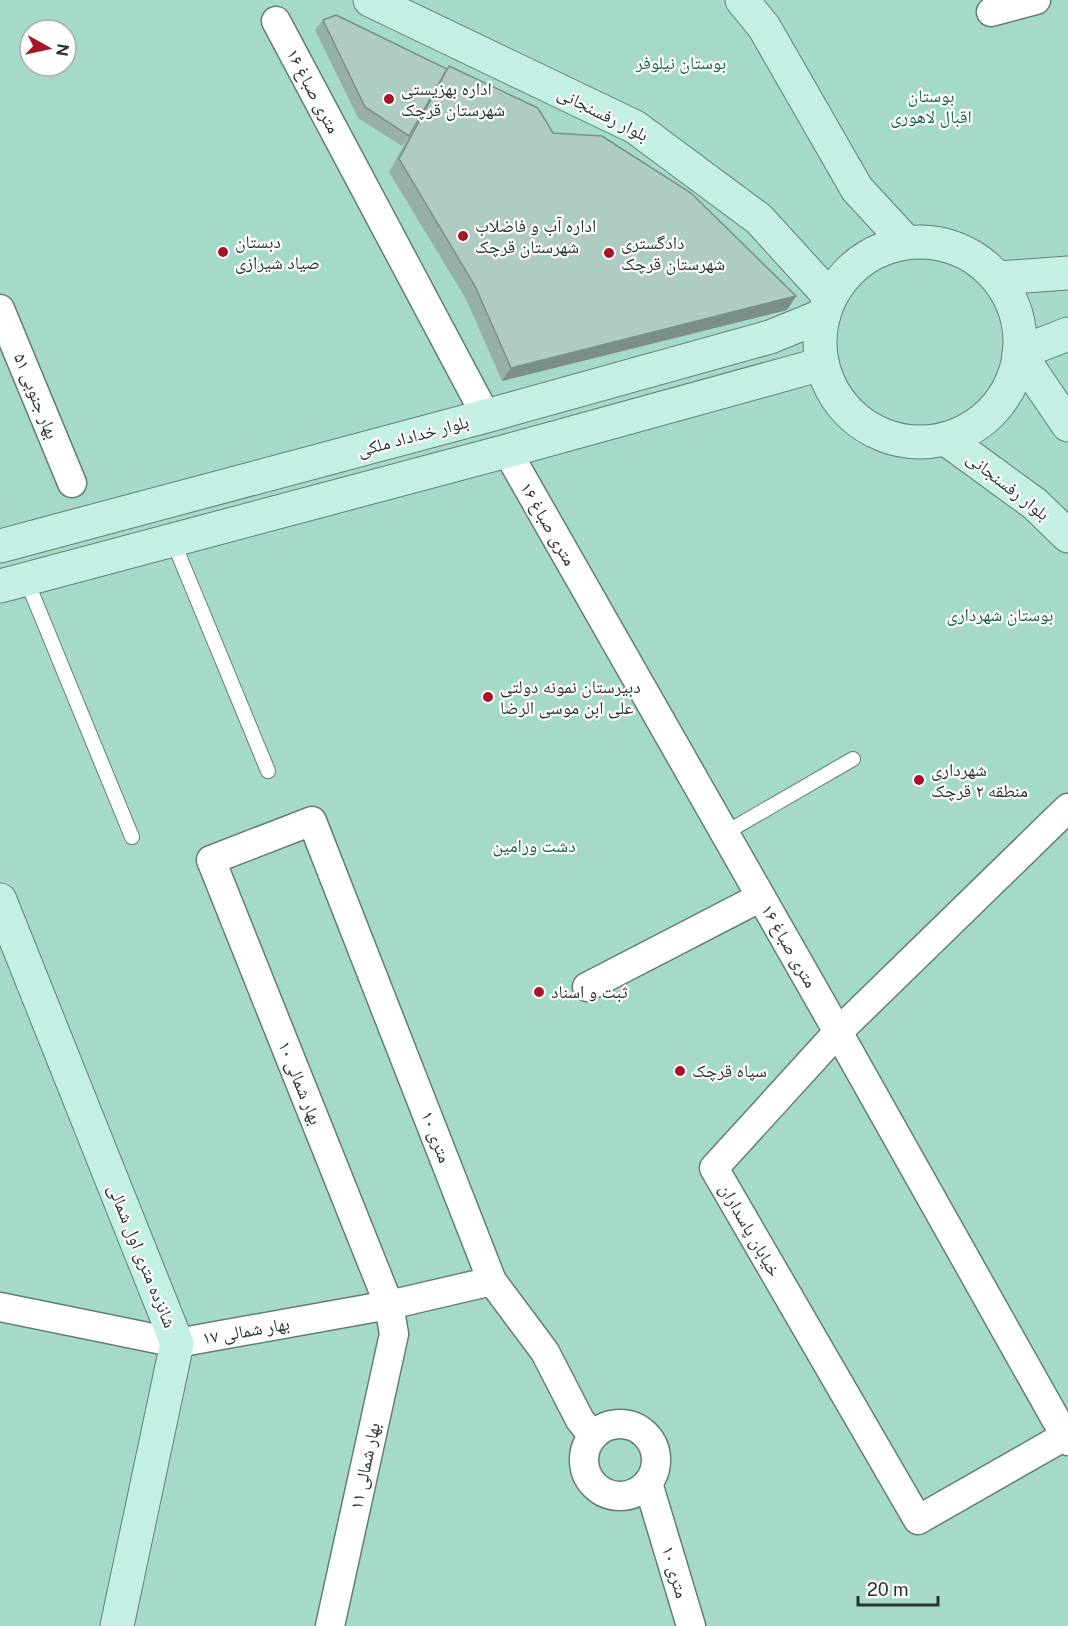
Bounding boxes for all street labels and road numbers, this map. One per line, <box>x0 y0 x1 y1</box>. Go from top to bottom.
street label: ۱۶ متری صباغ <box>281 45 345 137</box>
street label: بلوار رفسنجانی <box>554 82 652 146</box>
street label: بهار جنوبی ۵۱ <box>9 350 63 442</box>
street label: بلوار خداداد ملکی <box>355 411 471 461</box>
street label: بلوار رفسنجانی <box>962 447 1054 525</box>
street label: ۱۶ متری صباغ <box>515 478 581 570</box>
street label: ۱۶ متری صباغ <box>756 900 822 992</box>
street label: بهار شمالی ۱۰ <box>273 1038 327 1128</box>
street label: ۱۰ متری <box>416 1108 456 1166</box>
street label: خیابان پاسداران <box>714 1179 786 1281</box>
street label: شانزده متری اول شمالی <box>103 1181 181 1331</box>
street label: بهار شمالی ۱۷ <box>201 1312 291 1349</box>
street label: بهار شمالی ۱۱ <box>345 1421 385 1511</box>
street label: ۱۰ متری <box>657 1543 693 1601</box>

